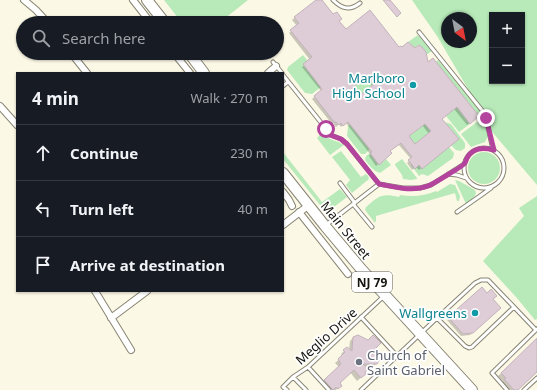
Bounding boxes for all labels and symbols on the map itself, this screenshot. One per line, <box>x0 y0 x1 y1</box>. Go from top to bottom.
north arrow <box>441 12 477 48</box>
place label: Marlboro High School <box>332 69 405 102</box>
marker: Marlboro High School <box>408 80 418 90</box>
route end <box>477 109 495 127</box>
route start <box>317 120 335 138</box>
street label: Main Street <box>317 197 375 263</box>
road number: NJ 79 <box>352 272 392 292</box>
street label: Meglio Drive <box>291 303 361 369</box>
place label: Wallgreens <box>399 304 467 322</box>
marker: Wallgreens <box>470 308 480 318</box>
place label: Church of Saint Gabriel <box>367 346 445 379</box>
marker: Church of Saint Gabriel <box>354 357 364 367</box>

